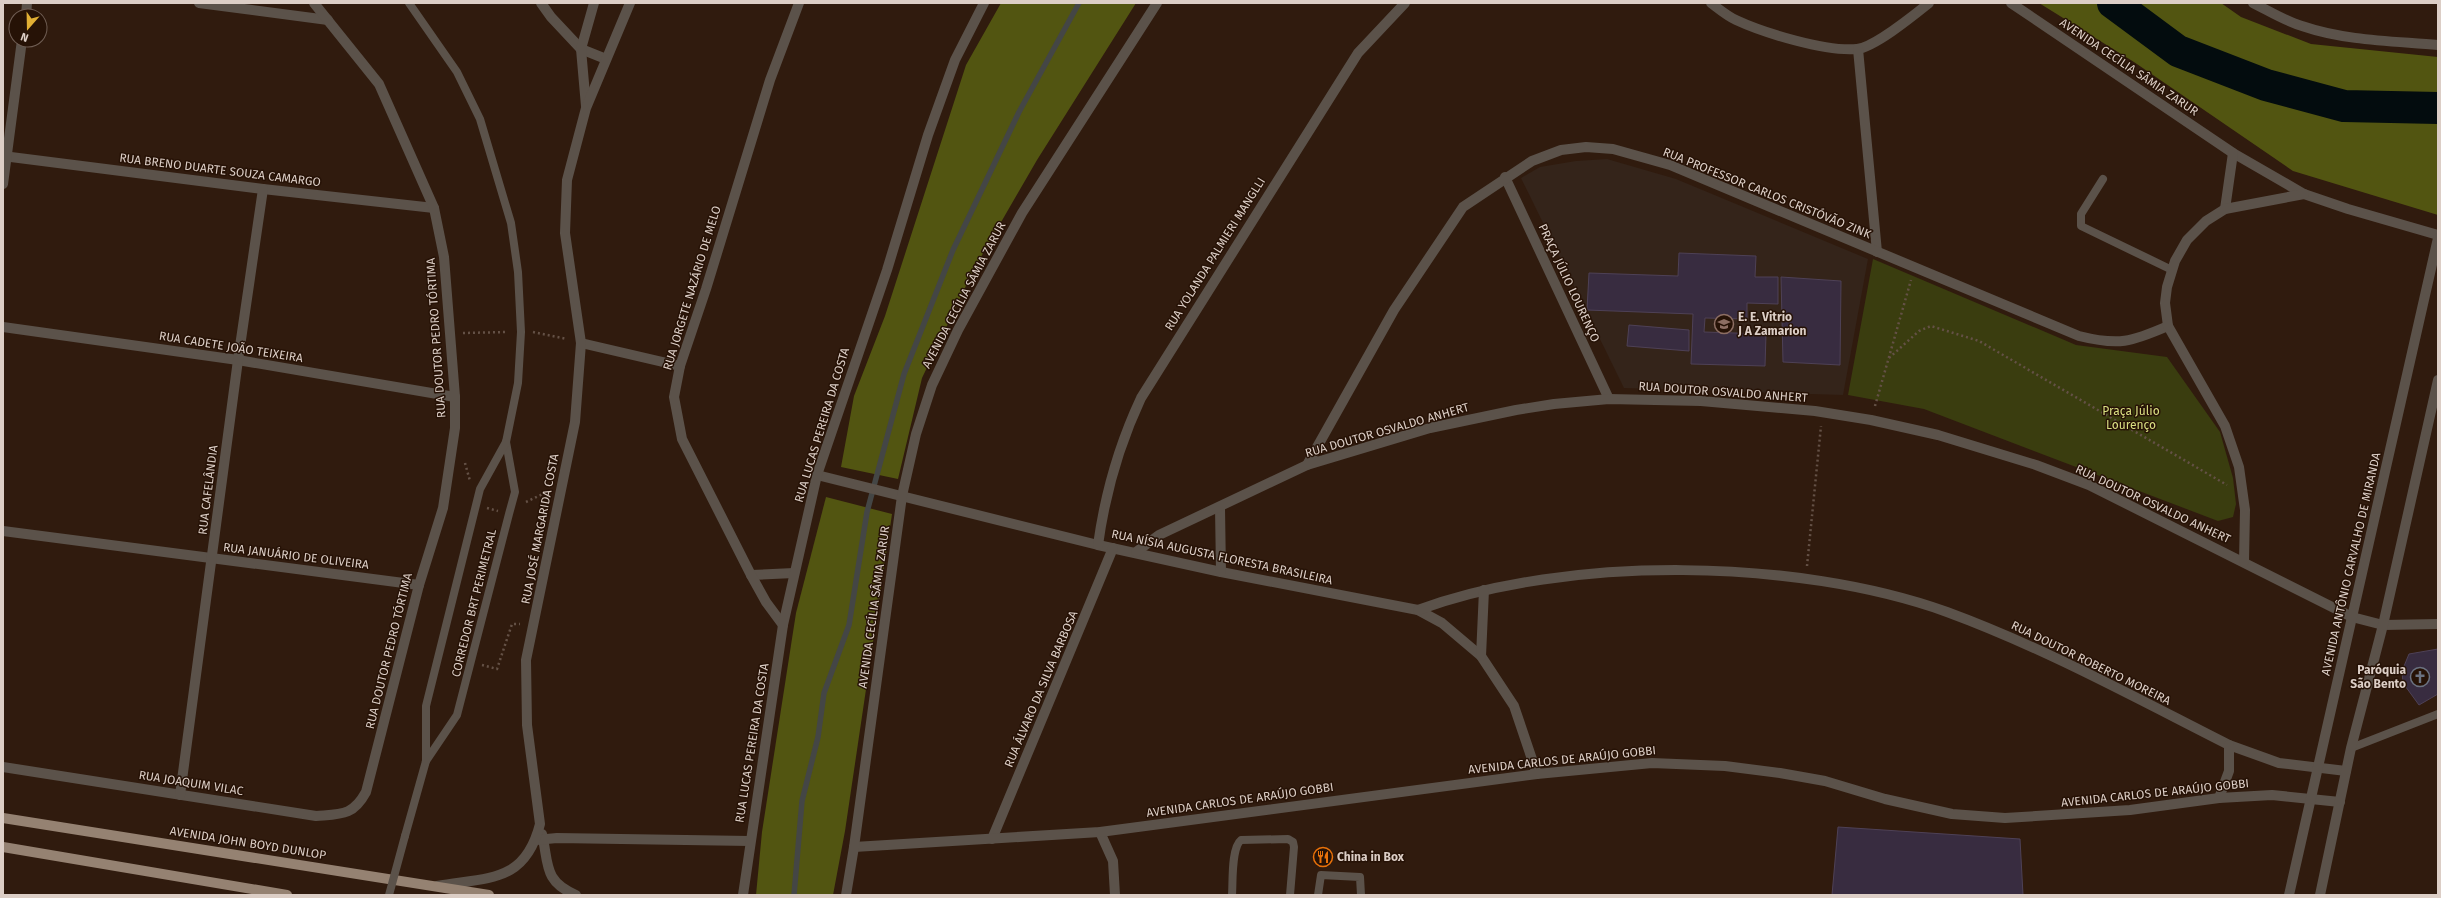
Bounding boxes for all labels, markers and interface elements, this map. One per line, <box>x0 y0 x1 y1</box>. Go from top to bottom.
north arrow <box>8 8 48 48</box>
street label: AVENIDA CECÍLIA SÂMIA ZARUR <box>2057 15 2201 119</box>
text: N <box>19 30 30 44</box>
street label: RUA PROFESSOR CARLOS CRISTÓVÃO ZINK <box>1661 144 1874 242</box>
street label: RUA BRENO DUARTE SOUZA CAMARGO <box>119 151 321 189</box>
street label: RUA YOLANDA PALMIERI MANGLLI <box>1162 175 1268 333</box>
street label: RUA JORGETE NAZÁRIO DE MELO <box>659 204 724 372</box>
street label: AVENIDA CECÍLIA SÂMIA ZARUR <box>918 219 1009 371</box>
street label: PRAÇA JÚLIO LOURENÇO <box>1535 221 1603 344</box>
street label: RUA DOUTOR PEDRO TÓRTIMA <box>422 257 449 419</box>
place label: E. E. Vitrio J A Zamarion <box>1737 310 1806 338</box>
school or university icon: E. E. Vitrio J A Zamarion <box>1713 313 1735 335</box>
street label: RUA CADETE JOÃO TEIXEIRA <box>158 328 304 365</box>
street label: RUA LUCAS PEREIRA DA COSTA <box>792 346 852 504</box>
street label: RUA DOUTOR OSVALDO ANHERT <box>1638 379 1809 405</box>
street label: RUA DOUTOR OSVALDO ANHERT <box>1304 400 1471 460</box>
park label: Praça Júlio Lourenço <box>2102 404 2160 432</box>
street label: RUA CAFELÂNDIA <box>195 444 220 536</box>
street label: AVENIDA ANTÔNIO CARVALHO DE MIRANDA <box>2318 451 2384 677</box>
street label: RUA JOSÉ MARGARIDA COSTA <box>518 452 561 605</box>
street label: RUA DOUTOR OSVALDO ANHERT <box>2073 462 2234 547</box>
street label: AVENIDA CECÍLIA SÂMIA ZARUR <box>855 525 892 689</box>
street label: RUA NÍSIA AUGUSTA FLORESTA BRASILEIRA <box>1110 526 1334 587</box>
street label: CORREDOR BRT PERIMETRAL <box>449 527 499 679</box>
street label: RUA JANUÁRIO DE OLIVEIRA <box>222 539 370 572</box>
street label: RUA DOUTOR PEDRO TÓRTIMA <box>362 571 415 731</box>
street label: RUA ÁLVARO DA SILVA BARBOSA <box>1001 608 1080 769</box>
street label: RUA DOUTOR ROBERTO MOREIRA <box>2009 618 2173 708</box>
street label: RUA LUCAS PEREIRA DA COSTA <box>732 662 772 824</box>
place label: Paróquia São Bento <box>2350 663 2406 691</box>
church icon: Paróquia São Bento <box>2409 666 2431 688</box>
street label: AVENIDA CARLOS DE ARAÚJO GOBBI <box>1467 742 1657 777</box>
street label: RUA JOAQUIM VILAC <box>138 768 245 798</box>
street label: AVENIDA CARLOS DE ARAÚJO GOBBI <box>2060 775 2250 810</box>
street label: AVENIDA CARLOS DE ARAÚJO GOBBI <box>1145 779 1334 820</box>
street label: AVENIDA JOHN BOYD DUNLOP <box>169 824 327 862</box>
restaurant icon: China in Box <box>1312 846 1334 868</box>
place label: China in Box <box>1337 850 1405 864</box>

